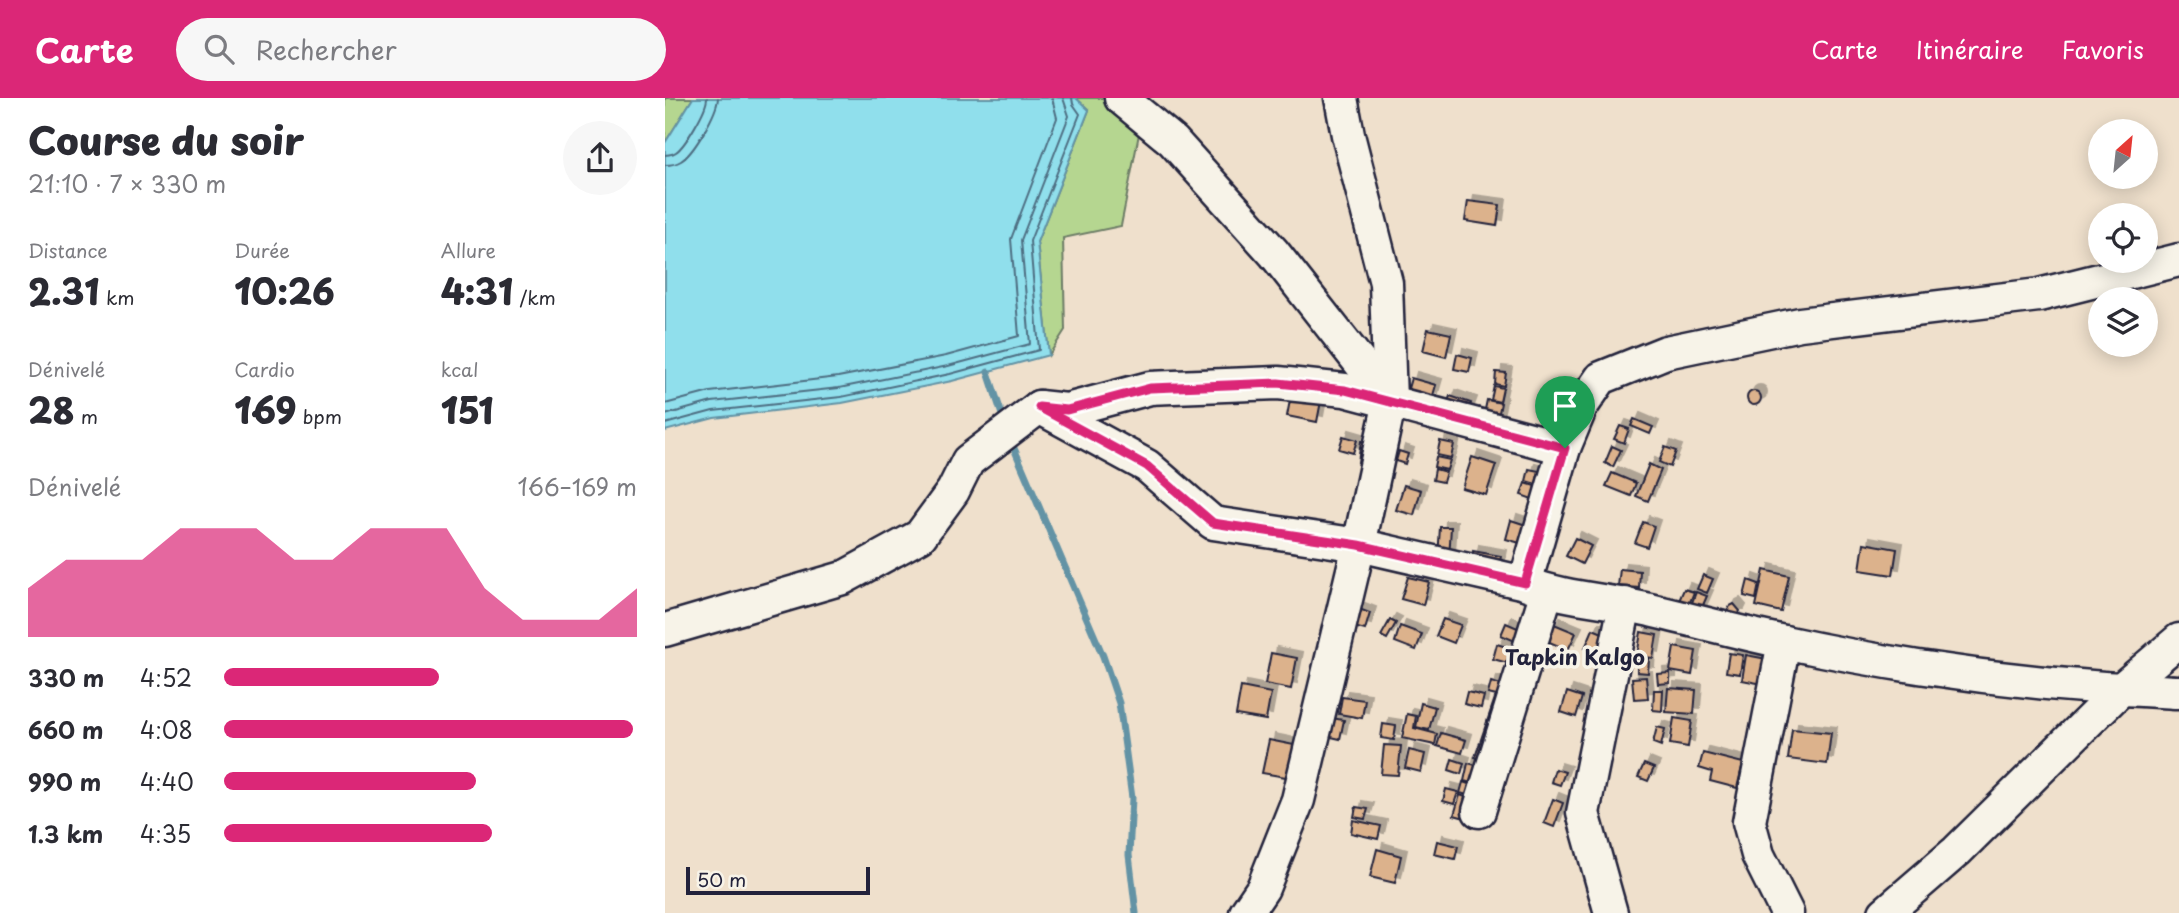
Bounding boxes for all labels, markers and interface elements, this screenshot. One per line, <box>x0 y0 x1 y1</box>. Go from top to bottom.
search box <box>176 18 666 81</box>
text: Carte <box>35 24 134 74</box>
icon: search <box>200 30 238 68</box>
text: Rechercher <box>256 30 397 69</box>
text: Carte <box>1811 31 1878 67</box>
text: Itinéraire <box>1916 31 2024 67</box>
text: Favoris <box>2062 31 2144 67</box>
text: Course du soir <box>28 111 304 168</box>
north arrow <box>2088 119 2158 189</box>
map controls <box>2088 119 2158 357</box>
button: share <box>563 121 637 195</box>
text: 21:10 · 7 × 330 m <box>28 166 226 201</box>
button: locate <box>2088 203 2158 273</box>
text: Distance <box>28 236 108 264</box>
text: Durée <box>234 236 290 264</box>
text: Allure <box>441 236 496 264</box>
text: 2.31 <box>28 264 100 317</box>
text: 10:26 <box>234 264 335 317</box>
text: 4:31 <box>441 264 513 317</box>
text: km <box>100 283 134 311</box>
text: /km <box>513 283 556 311</box>
button: layers <box>2088 287 2158 357</box>
text: Dénivelé <box>28 355 105 383</box>
text: Cardio <box>234 355 295 383</box>
text: kcal <box>441 355 479 383</box>
pin <box>1535 376 1595 448</box>
text: 28 <box>28 383 75 436</box>
text: 169 <box>234 383 297 436</box>
text: 151 <box>441 383 493 436</box>
icon: arrive <box>1546 387 1584 425</box>
text: m <box>75 402 98 430</box>
text: bpm <box>297 402 342 430</box>
text: Dénivelé <box>28 469 121 504</box>
text: 166–169 m <box>517 469 637 504</box>
district label: Tapkin Kalgo <box>1505 640 1645 672</box>
text: 330 m <box>28 660 104 695</box>
text: 4:52 <box>140 660 192 695</box>
text: 660 m <box>28 712 104 747</box>
text: 4:08 <box>140 712 193 747</box>
text: 990 m <box>28 764 101 799</box>
text: 4:40 <box>140 764 194 799</box>
text: 1.3 km <box>28 816 103 851</box>
text: 4:35 <box>140 816 191 851</box>
scale bar <box>686 864 870 896</box>
text: 50 m <box>697 865 746 893</box>

